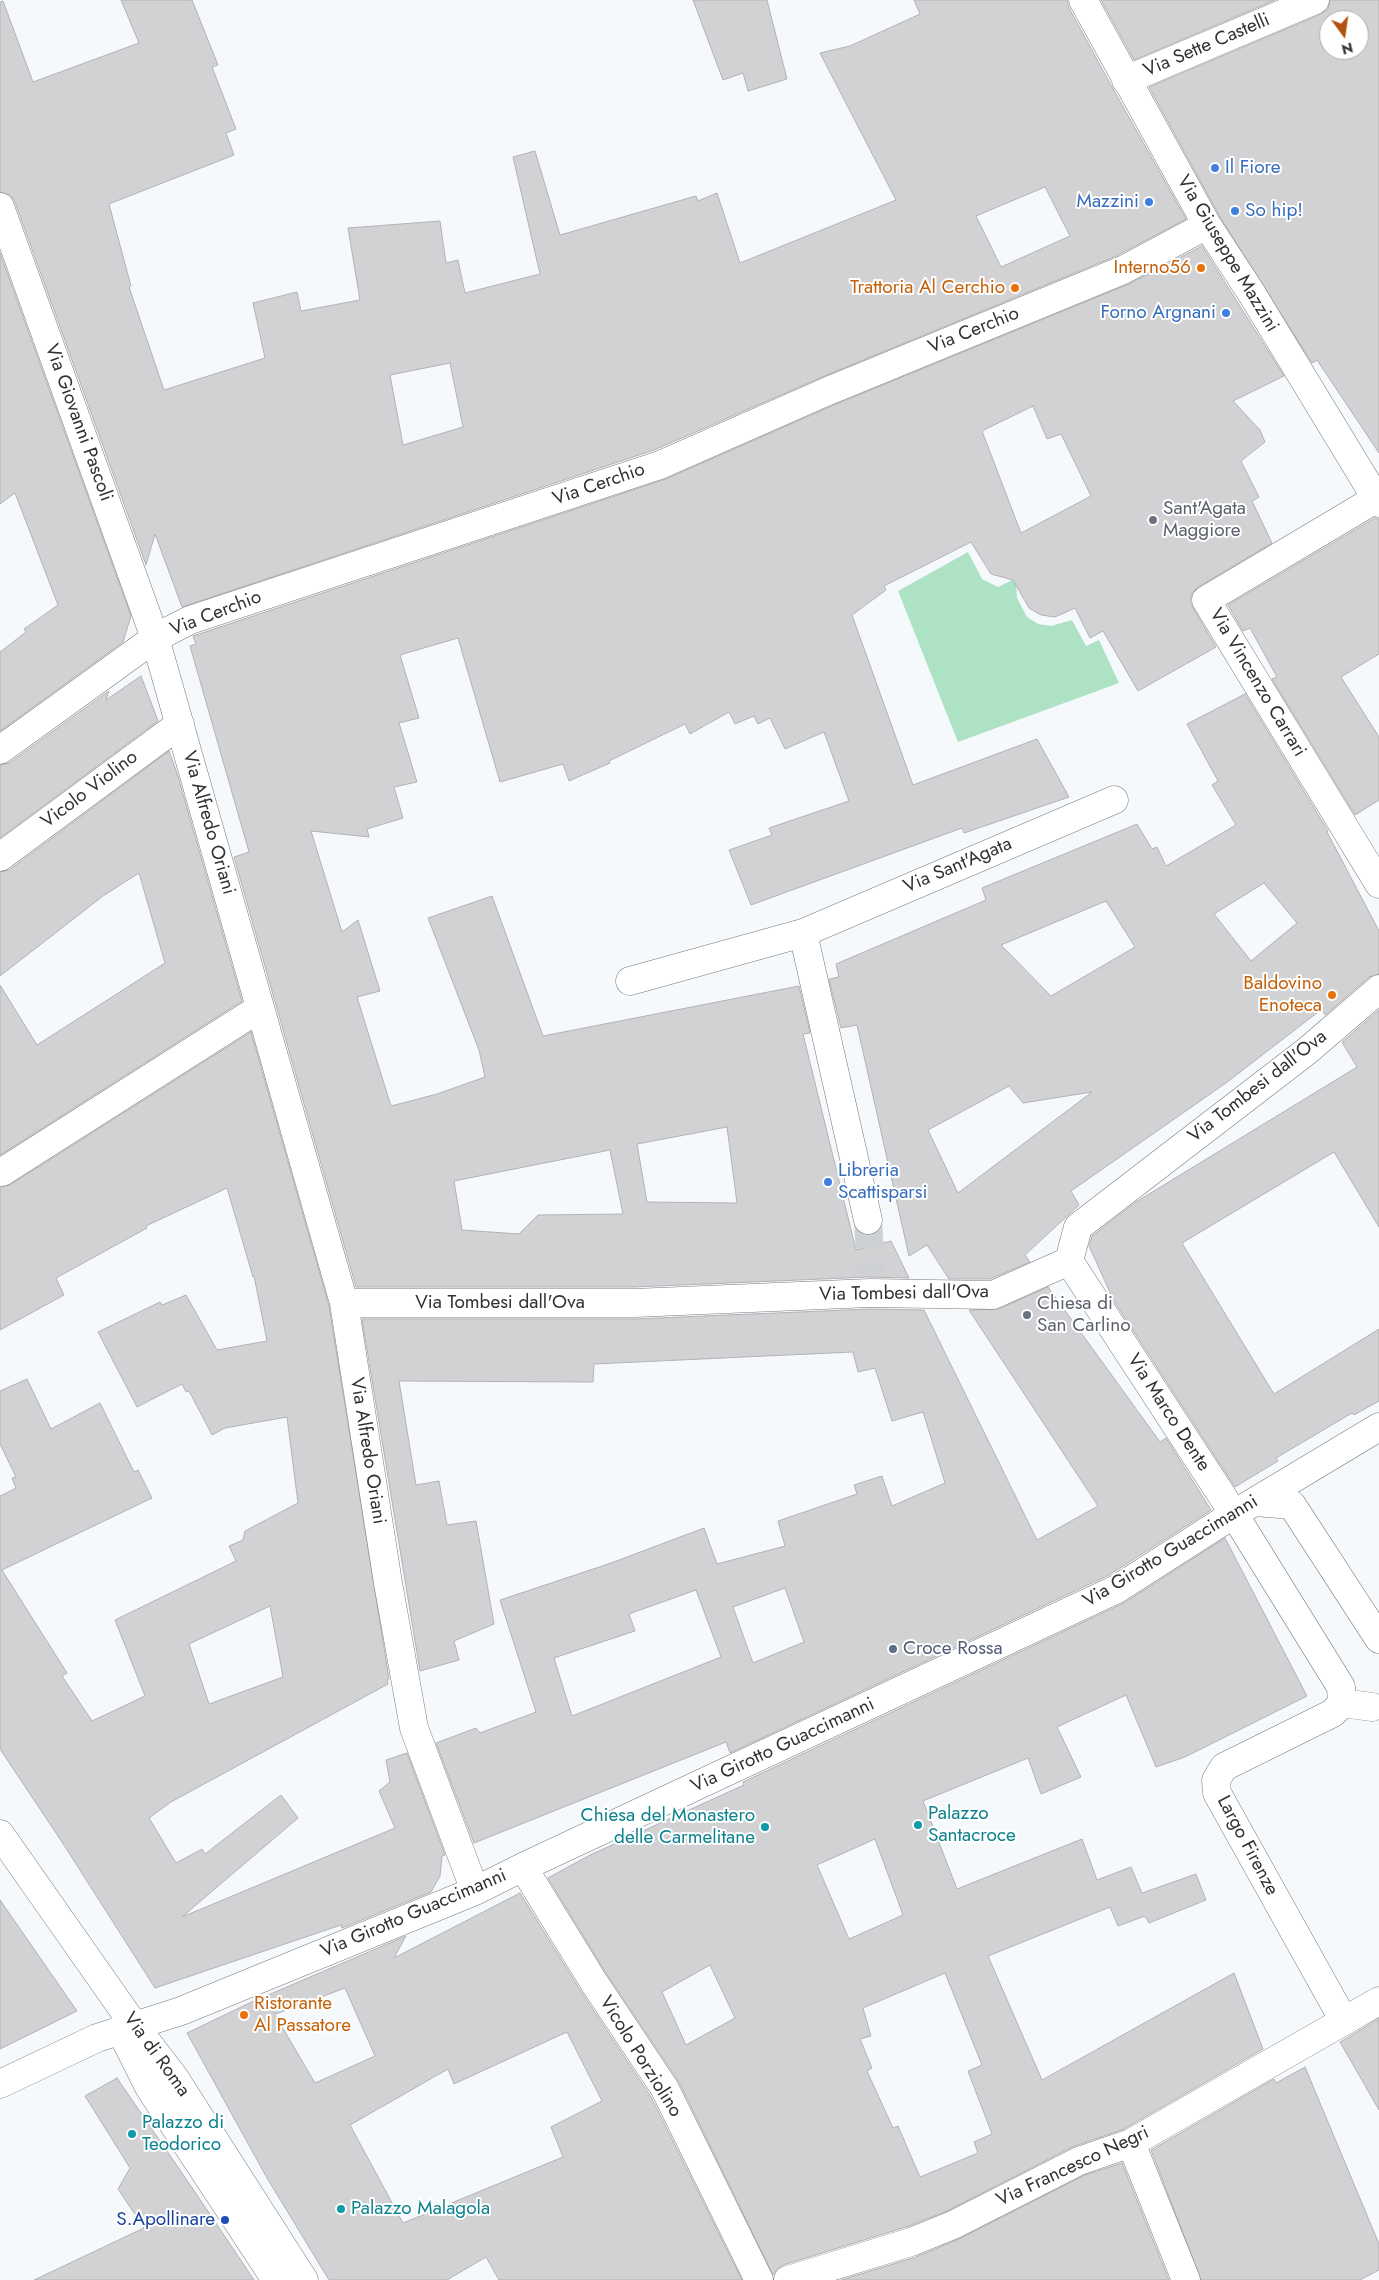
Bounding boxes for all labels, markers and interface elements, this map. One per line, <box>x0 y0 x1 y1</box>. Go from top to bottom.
street label: Via Sette Castelli <box>1140 9 1274 83</box>
north arrow <box>1319 10 1369 60</box>
text: N <box>1340 38 1355 60</box>
place label: Il Fiore <box>1225 157 1281 179</box>
marker: Il Fiore <box>1209 162 1221 174</box>
street label: Via Giuseppe Mazzini <box>1171 171 1283 337</box>
place label: Mazzini <box>1077 191 1139 213</box>
marker: Mazzini <box>1143 196 1155 208</box>
place label: So hip! <box>1245 200 1303 222</box>
marker: So hip! <box>1229 205 1241 217</box>
place label: Interno56 <box>1113 257 1191 279</box>
marker: Interno56 <box>1195 262 1207 274</box>
place label: Trattoria Al Cerchio <box>850 277 1005 299</box>
marker: Trattoria Al Cerchio <box>1009 282 1021 294</box>
place label: Forno Argnani <box>1100 302 1216 324</box>
street label: Via Cerchio <box>925 303 1023 359</box>
marker: Forno Argnani <box>1220 307 1232 319</box>
street label: Via Giovanni Pascoli <box>39 341 117 505</box>
street label: Via Cerchio <box>550 459 648 511</box>
place label: Sant'Agata Maggiore <box>1163 498 1246 542</box>
marker: Sant'Agata Maggiore <box>1147 514 1159 526</box>
street label: Via Cerchio <box>167 586 265 642</box>
street label: Via Vincenzo Carrari <box>1204 605 1310 761</box>
street label: Vicolo Violino <box>37 746 143 834</box>
street label: Via Alfredo Oriani <box>177 749 239 897</box>
street label: Via Sant'Agata <box>901 833 1015 899</box>
place label: Baldovino Enoteca <box>1243 973 1322 1017</box>
marker: Baldovino Enoteca <box>1326 989 1338 1001</box>
street label: Via Tombesi dall'Ova <box>1184 1026 1332 1148</box>
place label: Libreria Scattisparsi <box>838 1160 927 1204</box>
marker: Libreria Scattisparsi <box>822 1176 834 1188</box>
street label: Via Tombesi dall'Ova <box>819 1281 989 1307</box>
street label: Via Tombesi dall'Ova <box>415 1292 585 1314</box>
place label: Chiesa di San Carlino <box>1037 1293 1131 1337</box>
marker: Chiesa di San Carlino <box>1021 1309 1033 1321</box>
street label: Via Marco Dente <box>1122 1350 1214 1476</box>
street label: Via Alfredo Oriani <box>344 1376 390 1526</box>
street label: Via Girotto Guaccimanni <box>1080 1491 1262 1613</box>
place label: Croce Rossa <box>903 1638 1003 1660</box>
marker: Croce Rossa <box>887 1643 899 1655</box>
street label: Via Girotto Guaccimanni <box>688 1693 878 1799</box>
street label: Largo Firenze <box>1211 1792 1283 1900</box>
place label: Palazzo Santacroce <box>928 1803 1016 1847</box>
place label: Chiesa del Monastero delle Carmelitane <box>581 1805 755 1849</box>
marker: Palazzo Santacroce <box>912 1819 924 1831</box>
marker: Chiesa del Monastero delle Carmelitane <box>759 1821 771 1833</box>
street label: Via Girotto Guaccimanni <box>318 1865 510 1963</box>
street label: Vicolo Porziolino <box>594 1992 686 2122</box>
place label: Ristorante Al Passatore <box>254 1993 351 2037</box>
street label: Via di Roma <box>118 2008 194 2102</box>
marker: Ristorante Al Passatore <box>238 2009 250 2021</box>
place label: Palazzo di Teodorico <box>142 2112 224 2156</box>
street label: Via Francesco Negri <box>993 2122 1153 2212</box>
marker: Palazzo di Teodorico <box>126 2128 138 2140</box>
place label: Palazzo Malagola <box>351 2198 490 2220</box>
marker: Palazzo Malagola <box>335 2203 347 2215</box>
place label: S.Apollinare <box>116 2209 215 2231</box>
marker: S.Apollinare <box>219 2214 231 2226</box>

